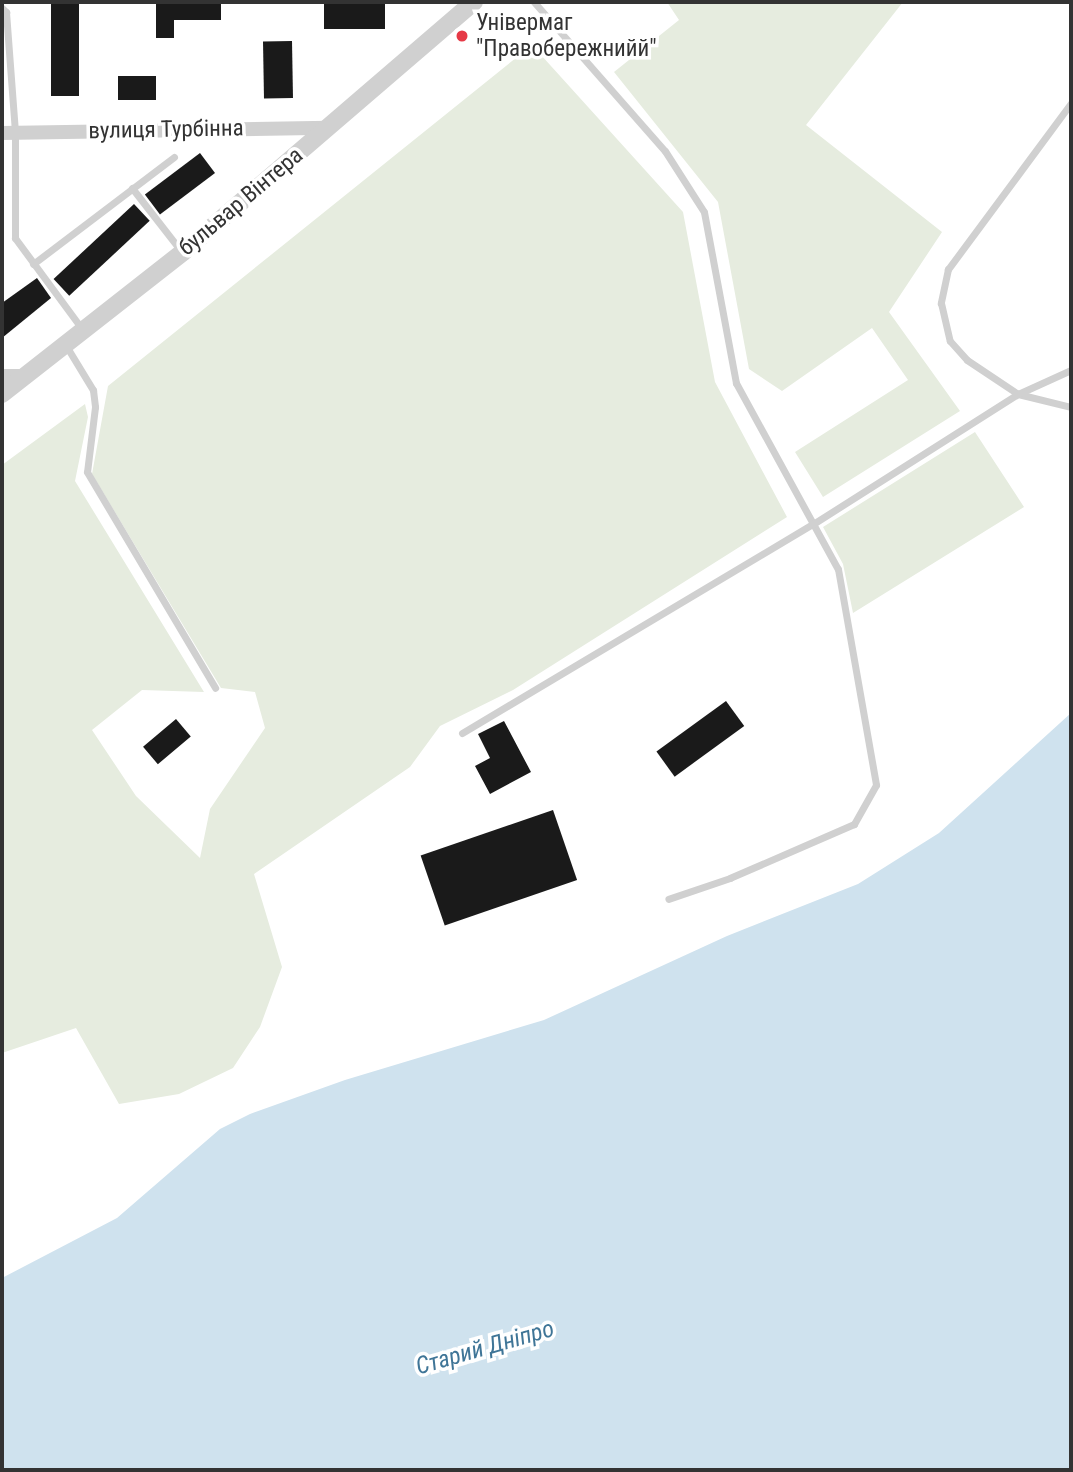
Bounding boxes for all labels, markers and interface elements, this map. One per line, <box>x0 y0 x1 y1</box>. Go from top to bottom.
place label: Універмаг "Правобережнийй" <box>476 9 657 63</box>
marker: Універмаг "Правобережнийй" <box>454 28 470 44</box>
street label: вулиця Турбінна <box>88 115 244 145</box>
street label: бульвар Вінтера <box>173 142 309 262</box>
water label: Старий Дніпро <box>413 1315 557 1381</box>

